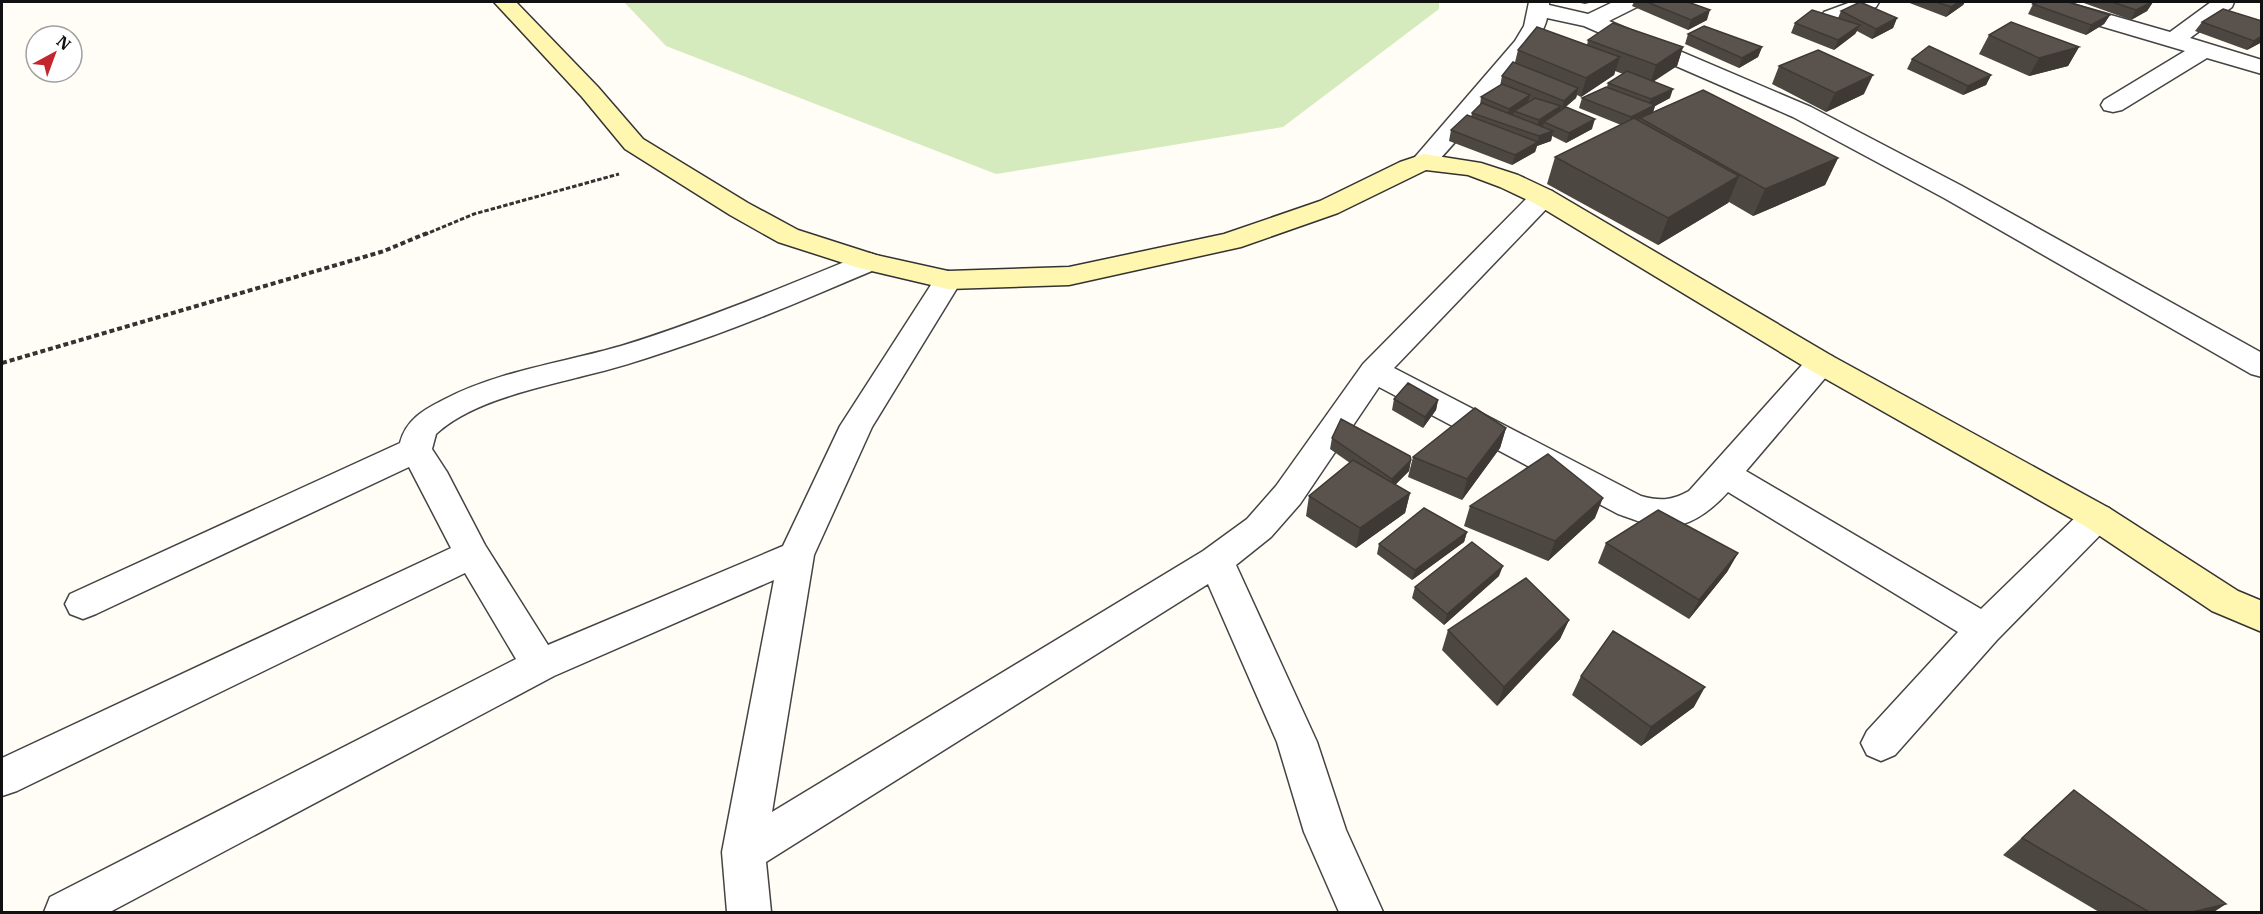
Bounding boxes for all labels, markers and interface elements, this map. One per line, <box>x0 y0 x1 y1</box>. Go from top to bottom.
north arrow <box>24 24 84 84</box>
text: N <box>53 31 75 54</box>

